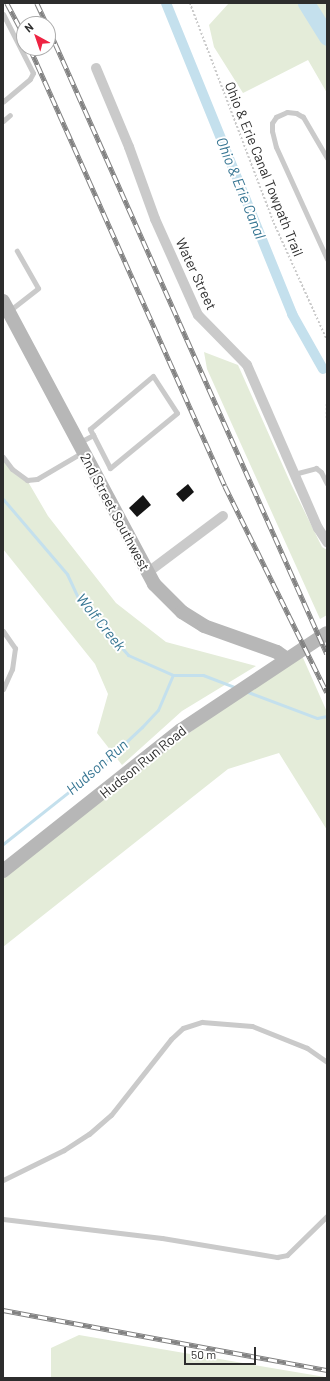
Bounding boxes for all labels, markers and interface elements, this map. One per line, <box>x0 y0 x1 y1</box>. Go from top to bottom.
north arrow <box>16 16 56 56</box>
text: N <box>22 20 36 35</box>
street label: Ohio & Erie Canal Towpath Trail <box>221 79 307 259</box>
water label: Ohio & Erie Canal <box>212 134 270 242</box>
street label: Water Street <box>172 235 220 313</box>
street label: 2nd Street Southwest <box>77 450 153 574</box>
water label: Wolf Creek <box>73 590 129 654</box>
street label: Hudson Run Road <box>96 722 190 802</box>
water label: Hudson Run <box>63 735 131 799</box>
scale bar <box>186 1339 258 1365</box>
text: 50 m <box>191 1347 216 1361</box>

